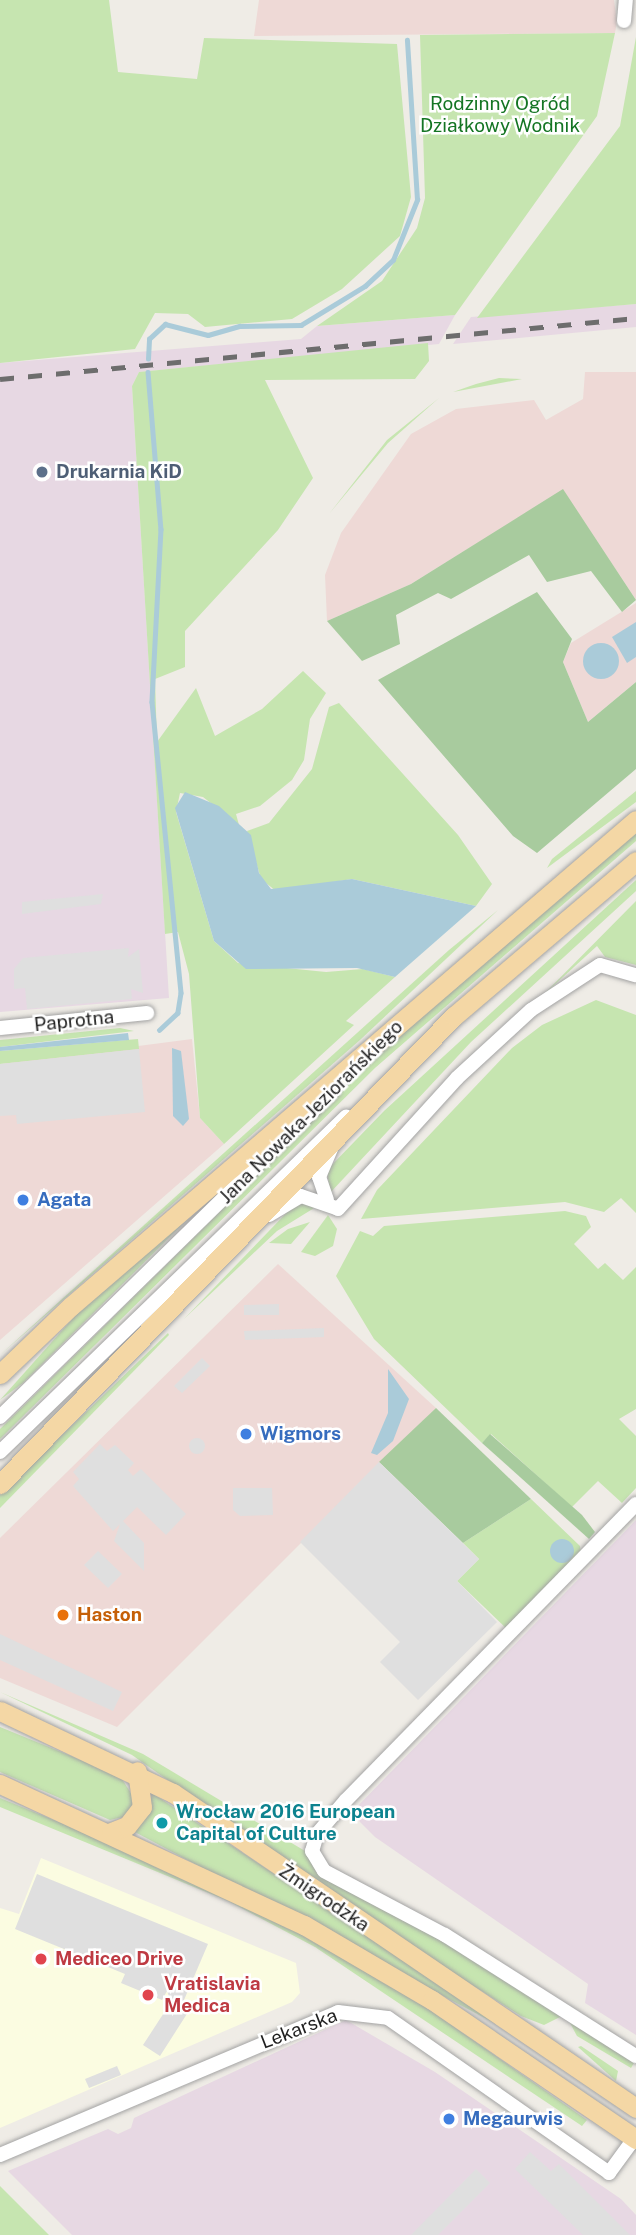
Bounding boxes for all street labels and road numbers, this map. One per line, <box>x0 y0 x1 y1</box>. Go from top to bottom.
street label: Paprotna <box>33 1005 115 1037</box>
street label: Jana Nowaka-Jeziorańskiego <box>214 1015 408 1209</box>
street label: Żmigrodzka <box>274 1859 374 1937</box>
street label: Lekarska <box>257 2004 341 2054</box>

